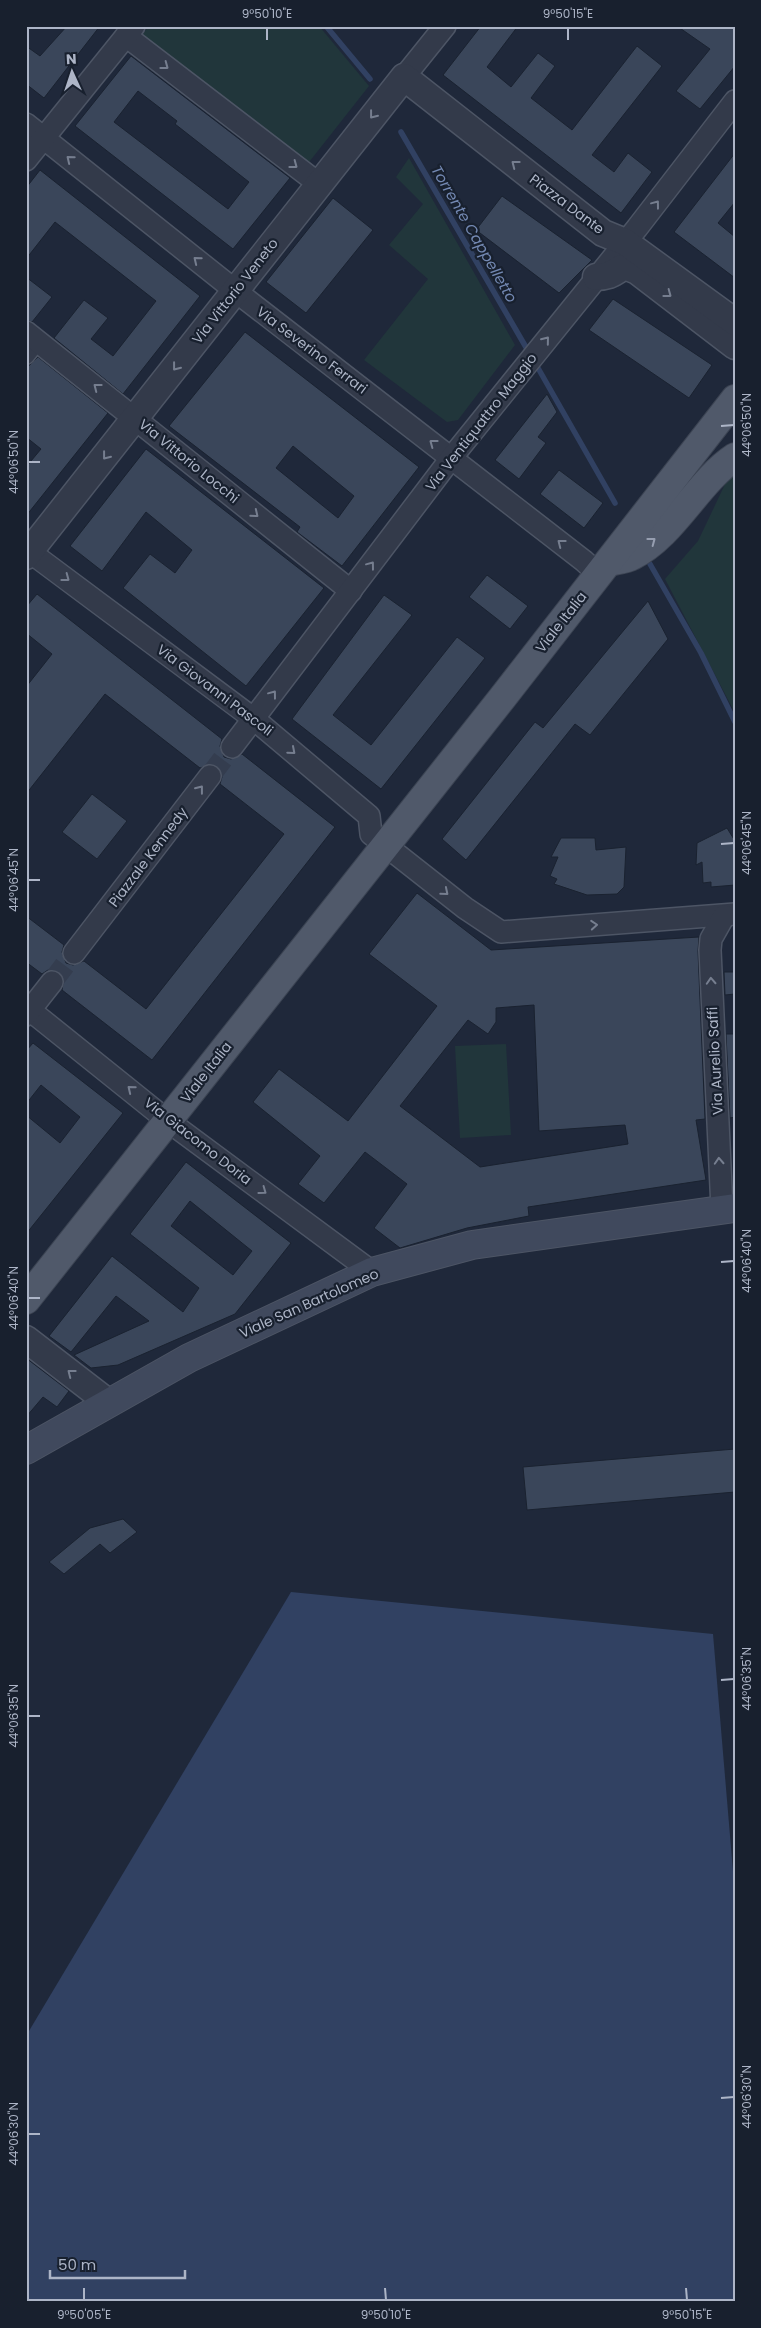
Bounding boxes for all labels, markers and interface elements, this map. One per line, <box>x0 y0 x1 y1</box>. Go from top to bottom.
text: 9°50'10"E <box>242 5 292 22</box>
text: 9°50'15"E <box>543 5 593 22</box>
north arrow <box>48 48 98 98</box>
text: N <box>66 49 77 69</box>
one-way arrow <box>159 60 169 69</box>
one-way arrow <box>371 109 379 118</box>
one-way arrow <box>67 156 76 164</box>
one-way arrow <box>288 159 297 167</box>
water label: Torrente Cappelletto <box>426 161 522 306</box>
one-way arrow <box>512 161 521 169</box>
street label: Piazza Dante <box>525 169 609 239</box>
one-way arrow <box>650 201 658 210</box>
street label: Via Vittorio Veneto <box>187 234 283 348</box>
one-way arrow <box>194 258 203 266</box>
one-way arrow <box>662 289 671 297</box>
street label: Via Severino Ferrari <box>252 302 372 398</box>
one-way arrow <box>541 337 549 346</box>
street label: Via Ventiquattro Maggio <box>421 349 541 495</box>
one-way arrow <box>172 361 181 370</box>
one-way arrow <box>94 384 103 393</box>
text: 44°06'50"N <box>738 393 755 457</box>
street label: Via Vittorio Locchi <box>135 414 243 508</box>
text: 44°06'50"N <box>5 430 22 494</box>
one-way arrow <box>430 440 439 448</box>
one-way arrow <box>103 450 111 459</box>
one-way arrow <box>250 509 259 518</box>
one-way arrow <box>646 538 656 547</box>
one-way arrow <box>558 540 567 548</box>
one-way arrow <box>365 561 374 571</box>
one-way arrow <box>60 572 69 580</box>
street label: Viale Italia <box>531 587 591 657</box>
street label: Via Giovanni Pascoli <box>153 640 277 740</box>
one-way arrow <box>267 690 276 700</box>
one-way arrow <box>286 745 295 753</box>
one-way arrow <box>195 785 204 794</box>
street label: Piazzale Kennedy <box>104 803 192 911</box>
text: 44°06'45"N <box>738 811 755 875</box>
text: 44°06'45"N <box>5 848 22 912</box>
one-way arrow <box>439 886 448 895</box>
one-way arrow <box>590 920 598 931</box>
one-way arrow <box>706 977 717 985</box>
street label: Via Aurelio Saffi <box>702 1006 728 1116</box>
street label: Viale Italia <box>176 1037 236 1107</box>
one-way arrow <box>127 1086 136 1095</box>
street label: Via Giacomo Doria <box>140 1093 256 1189</box>
one-way arrow <box>714 1156 725 1164</box>
one-way arrow <box>257 1186 266 1194</box>
text: 44°06'40"N <box>738 1229 755 1293</box>
street label: Viale San Bartolomeo <box>236 1263 382 1343</box>
text: 44°06'40"N <box>5 1266 22 1330</box>
one-way arrow <box>68 1371 77 1379</box>
text: 44°06'35"N <box>738 1647 755 1711</box>
text: 44°06'35"N <box>5 1684 22 1748</box>
text: 44°06'30"N <box>738 2065 755 2129</box>
text: 44°06'30"N <box>5 2102 22 2166</box>
scale bar <box>50 2248 185 2280</box>
text: 50 m <box>58 2254 96 2275</box>
text: 9°50'05"E <box>57 2306 111 2323</box>
text: 9°50'10"E <box>361 2306 411 2323</box>
text: 9°50'15"E <box>662 2306 712 2323</box>

